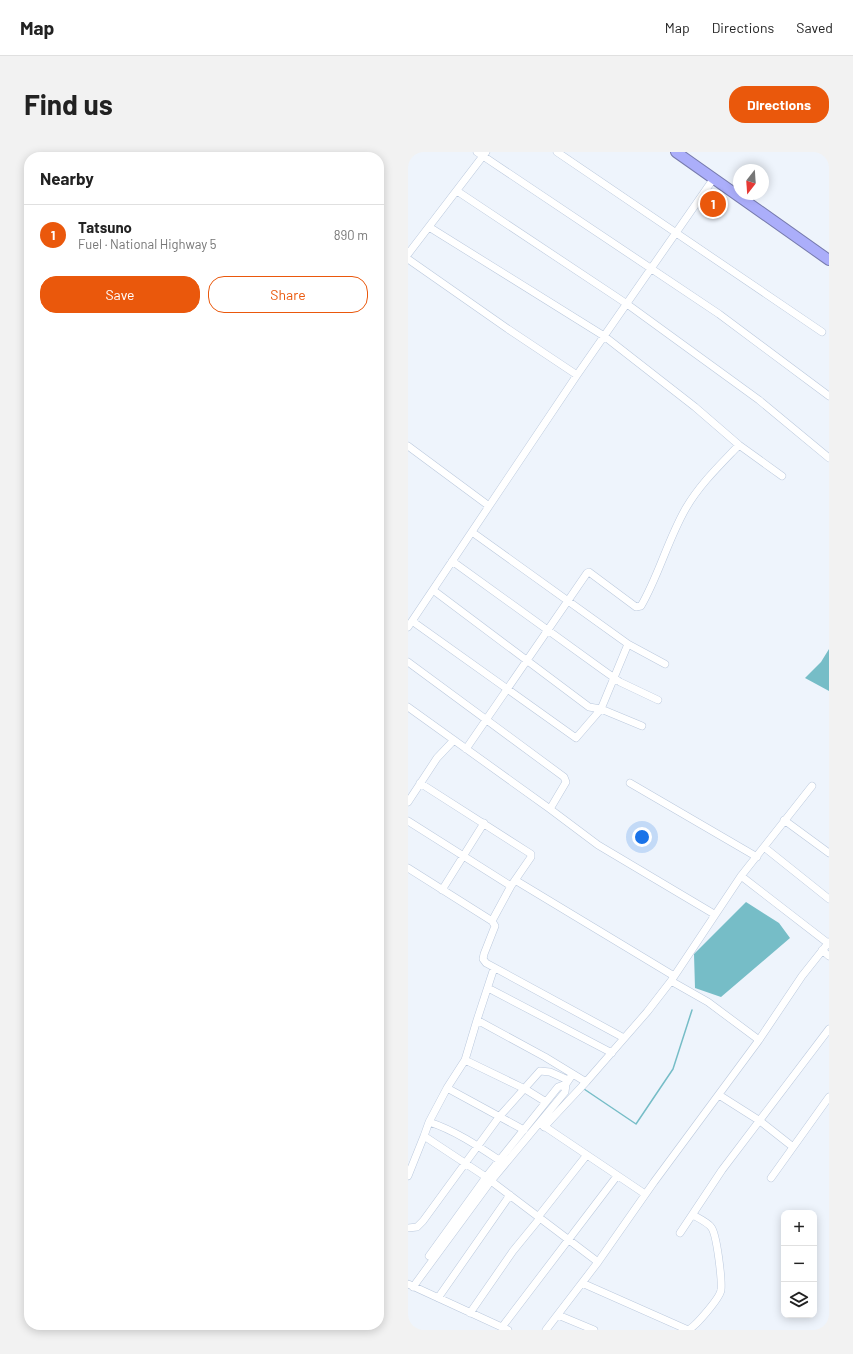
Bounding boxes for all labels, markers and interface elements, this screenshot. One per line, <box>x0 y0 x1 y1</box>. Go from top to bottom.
text: Map <box>20 16 54 39</box>
text: Map <box>665 19 690 36</box>
text: Directions <box>712 19 774 36</box>
text: Saved <box>796 19 833 36</box>
button: Directions <box>729 86 829 123</box>
text: Find us <box>24 87 113 121</box>
north arrow <box>733 164 769 200</box>
text: Nearby <box>40 168 94 188</box>
pin: 1 <box>700 189 726 219</box>
text: Tatsuno <box>78 218 132 236</box>
text: 1 <box>51 227 55 243</box>
text: 890 m <box>334 227 368 243</box>
text: Fuel · National Highway 5 <box>78 236 217 252</box>
button: Save <box>40 276 200 313</box>
button: Share <box>208 276 368 313</box>
your location <box>632 827 652 847</box>
map controls <box>781 1210 817 1318</box>
button: + <box>781 1210 817 1246</box>
button: − <box>781 1246 817 1282</box>
button: layers <box>781 1282 817 1318</box>

